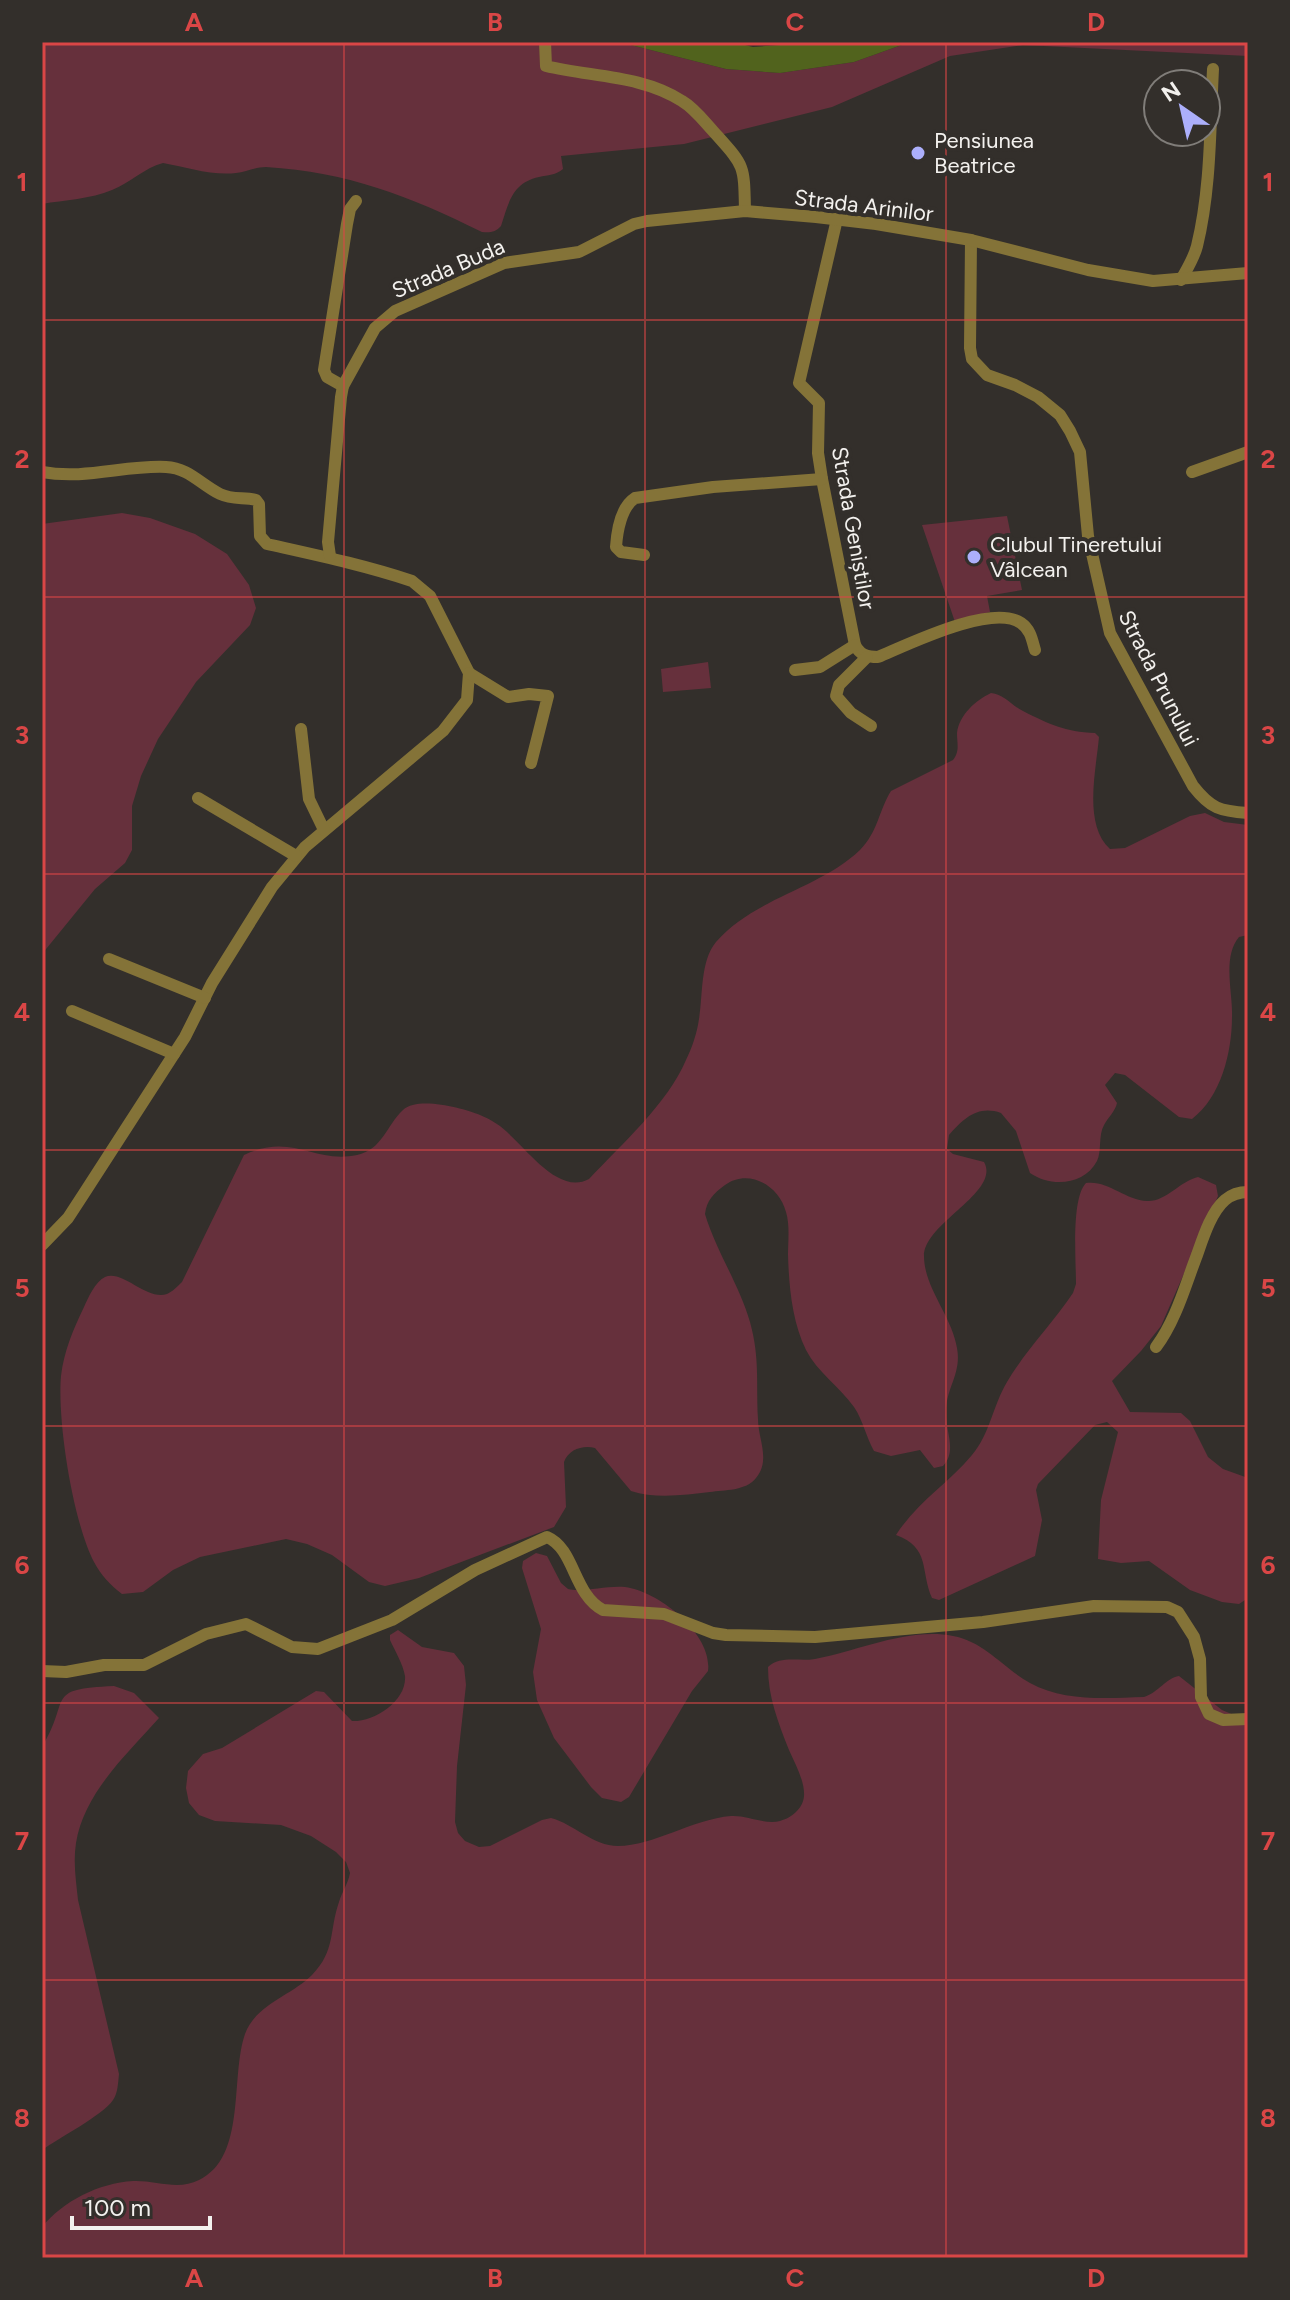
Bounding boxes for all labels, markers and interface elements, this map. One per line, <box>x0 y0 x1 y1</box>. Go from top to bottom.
text: A <box>185 6 204 38</box>
text: B <box>487 6 503 38</box>
text: C <box>786 6 805 38</box>
text: D <box>1087 6 1105 38</box>
north arrow <box>1142 68 1222 148</box>
text: N <box>1156 76 1186 108</box>
place label: Pensiunea Beatrice <box>934 127 1034 179</box>
marker: Pensiunea Beatrice <box>909 144 927 162</box>
text: 1 <box>17 166 27 198</box>
text: 1 <box>1263 166 1273 198</box>
street label: Strada Arinilor <box>793 184 936 227</box>
street label: Strada Buda <box>388 233 509 304</box>
text: 2 <box>14 443 30 475</box>
text: 2 <box>1260 443 1276 475</box>
street label: Strada Geniștilor <box>826 445 881 612</box>
place label: Clubul Tineretului Vâlcean <box>990 531 1162 583</box>
marker: Clubul Tineretului Vâlcean <box>965 548 983 566</box>
street label: Strada Prunului <box>1113 606 1204 751</box>
text: 3 <box>15 719 29 751</box>
text: 3 <box>1261 719 1275 751</box>
text: 4 <box>14 996 30 1028</box>
text: 4 <box>1260 996 1276 1028</box>
text: 5 <box>14 1272 30 1304</box>
text: 5 <box>1260 1272 1276 1304</box>
text: 6 <box>14 1549 30 1581</box>
text: 6 <box>1260 1549 1276 1581</box>
text: 7 <box>15 1825 29 1857</box>
text: 7 <box>1261 1825 1275 1857</box>
text: 8 <box>14 2102 30 2134</box>
text: 8 <box>1260 2102 1276 2134</box>
scale bar <box>72 2180 210 2230</box>
text: 100 m <box>84 2193 151 2222</box>
text: A <box>185 2262 204 2294</box>
text: B <box>487 2262 503 2294</box>
text: C <box>786 2262 805 2294</box>
text: D <box>1087 2262 1105 2294</box>

